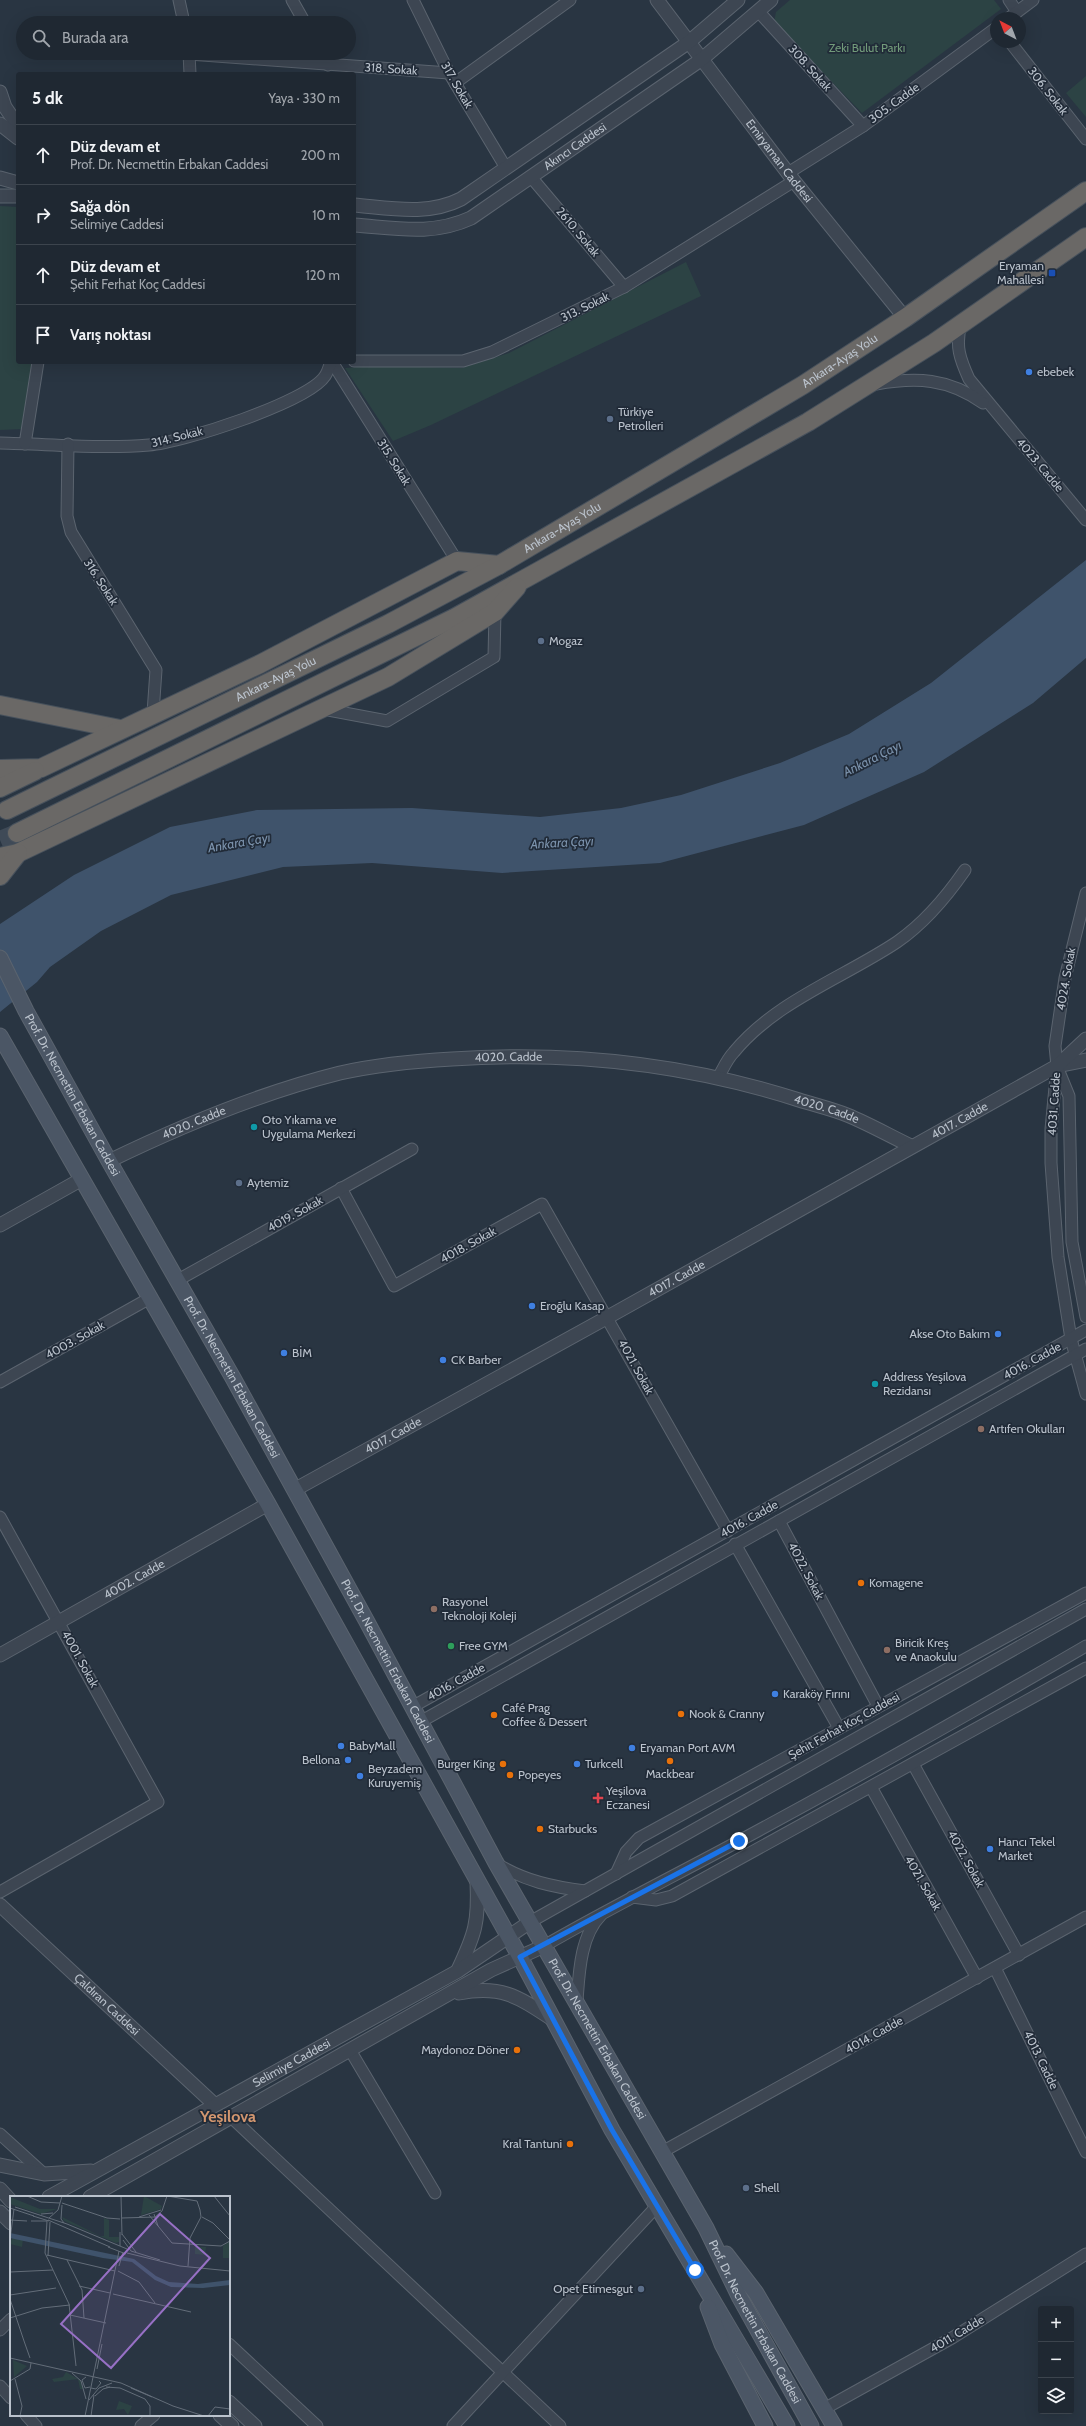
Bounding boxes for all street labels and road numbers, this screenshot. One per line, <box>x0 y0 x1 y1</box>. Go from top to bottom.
street label: 308. Sokak <box>786 41 836 94</box>
street label: 318. Sokak <box>364 59 419 78</box>
street label: 317. Sokak <box>438 59 477 111</box>
street label: 306. Sokak <box>1025 64 1072 118</box>
street label: 305. Cadde <box>865 79 922 126</box>
street label: Emiryaman Caddesi <box>743 116 816 205</box>
street label: Akıncı Caddesi <box>540 119 609 173</box>
street label: 2610. Sokak <box>553 204 604 260</box>
street label: 313. Sokak <box>558 288 612 325</box>
street label: Ankara-Ayaş Yolu <box>799 330 880 391</box>
street label: 314. Sokak <box>150 423 205 450</box>
street label: 4023. Cadde <box>1013 435 1067 495</box>
street label: 315. Sokak <box>374 436 415 488</box>
street label: Ankara-Ayaş Yolu <box>520 498 603 556</box>
street label: 316. Sokak <box>81 556 122 608</box>
street label: Ankara-Ayaş Yolu <box>233 652 318 704</box>
street label: 4024. Sokak <box>1053 946 1079 1012</box>
street label: Prof. Dr. Necmettin Erbakan Caddesi <box>22 1011 124 1179</box>
street label: 4020. Cadde <box>474 1049 542 1065</box>
street label: 4031. Cadde <box>1044 1072 1063 1136</box>
street label: 4020. Cadde <box>792 1091 862 1126</box>
street label: 4017. Cadde <box>928 1098 990 1142</box>
street label: 4020. Cadde <box>159 1102 228 1142</box>
street label: 4019. Sokak <box>264 1192 326 1235</box>
street label: 4018. Sokak <box>437 1223 499 1266</box>
street label: 4017. Cadde <box>645 1256 707 1300</box>
street label: Prof. Dr. Necmettin Erbakan Caddesi <box>181 1293 283 1460</box>
street label: 4003. Sokak <box>43 1317 108 1362</box>
street label: 4021. Sokak <box>615 1337 658 1398</box>
street label: 4016. Cadde <box>1000 1339 1063 1383</box>
street label: 4017. Cadde <box>362 1413 424 1457</box>
street label: 4016. Cadde <box>717 1497 780 1541</box>
street label: 4022. Sokak <box>785 1539 828 1603</box>
street label: 4002. Cadde <box>101 1556 167 1602</box>
street label: Prof. Dr. Necmettin Erbakan Caddesi <box>338 1577 438 1745</box>
street label: 4001. Sokak <box>59 1628 103 1690</box>
street label: 4016. Cadde <box>424 1660 487 1704</box>
street label: Şehit Ferhat Koç Caddesi <box>786 1689 902 1762</box>
street label: 4022. Sokak <box>945 1828 989 1891</box>
street label: 4021. Sokak <box>902 1853 945 1913</box>
street label: Prof. Dr. Necmettin Erbakan Caddesi <box>545 1955 650 2122</box>
street label: Çaldıran Caddesi <box>71 1970 143 2038</box>
street label: 4014. Cadde <box>842 2013 905 2057</box>
street label: 4013. Cadde <box>1021 2028 1062 2092</box>
street label: Selimiye Caddesi <box>250 2035 333 2090</box>
street label: Prof. Dr. Necmettin Erbakan Caddesi <box>706 2237 805 2406</box>
street label: 4011. Cadde <box>927 2311 987 2356</box>

